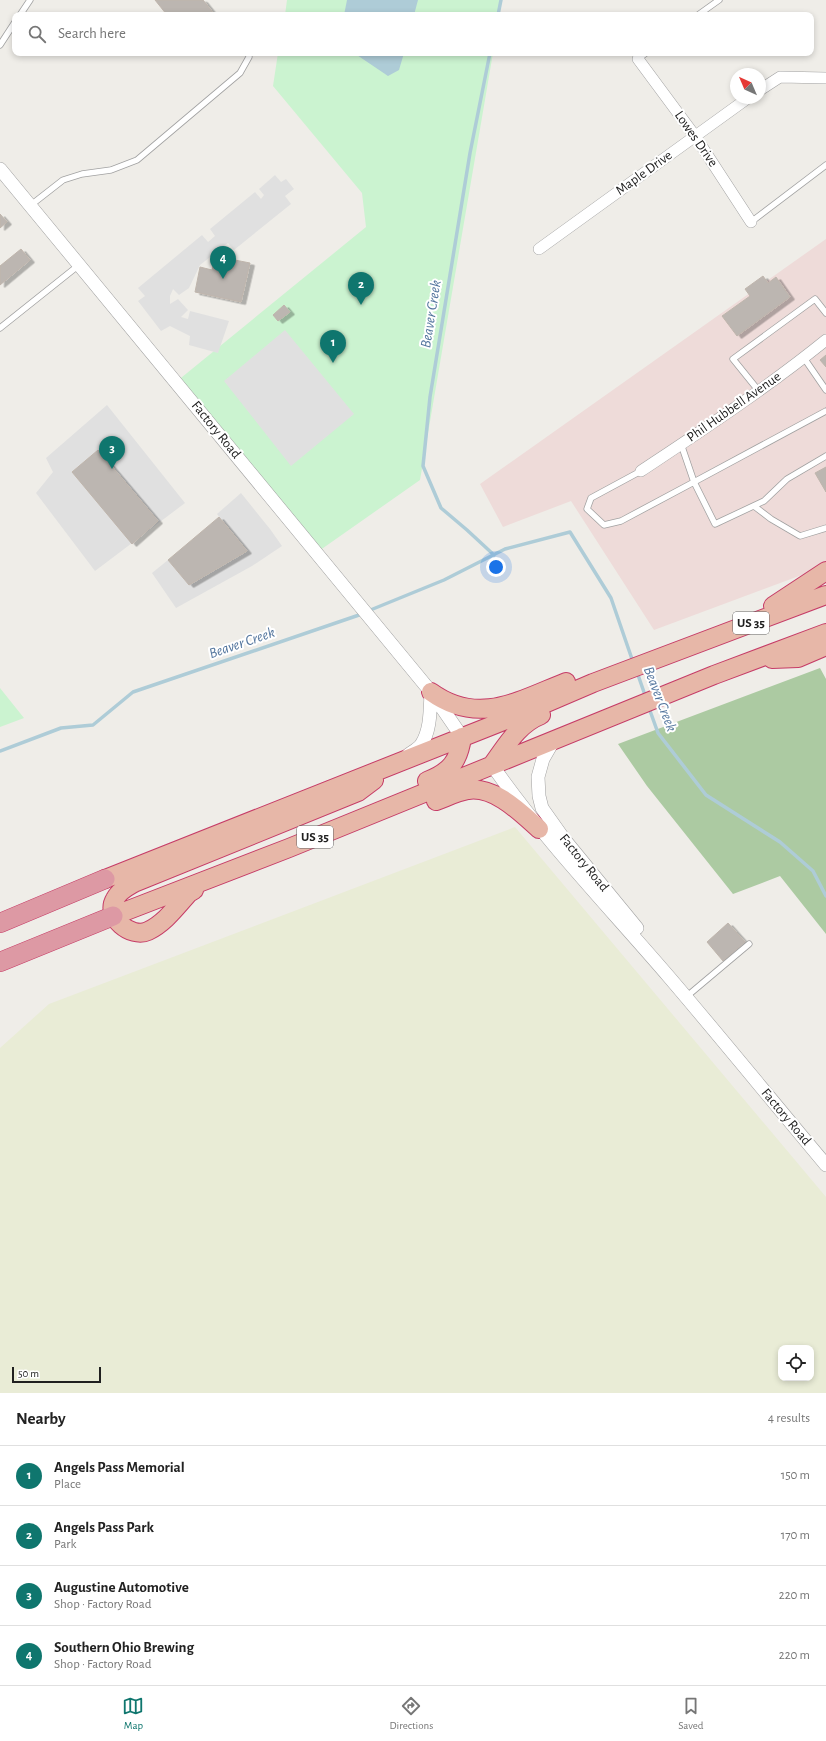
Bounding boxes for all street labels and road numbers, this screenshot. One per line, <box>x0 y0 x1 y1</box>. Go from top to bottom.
street label: Lowes Drive <box>672 109 720 169</box>
street label: Maple Drive <box>613 148 675 198</box>
street label: Phil Hubbell Avenue <box>684 369 784 445</box>
street label: Factory Road <box>189 399 243 461</box>
road number: US 35 <box>733 612 769 634</box>
road number: US 35 <box>297 826 333 848</box>
street label: Factory Road <box>557 832 611 894</box>
street label: Factory Road <box>758 1086 814 1148</box>

